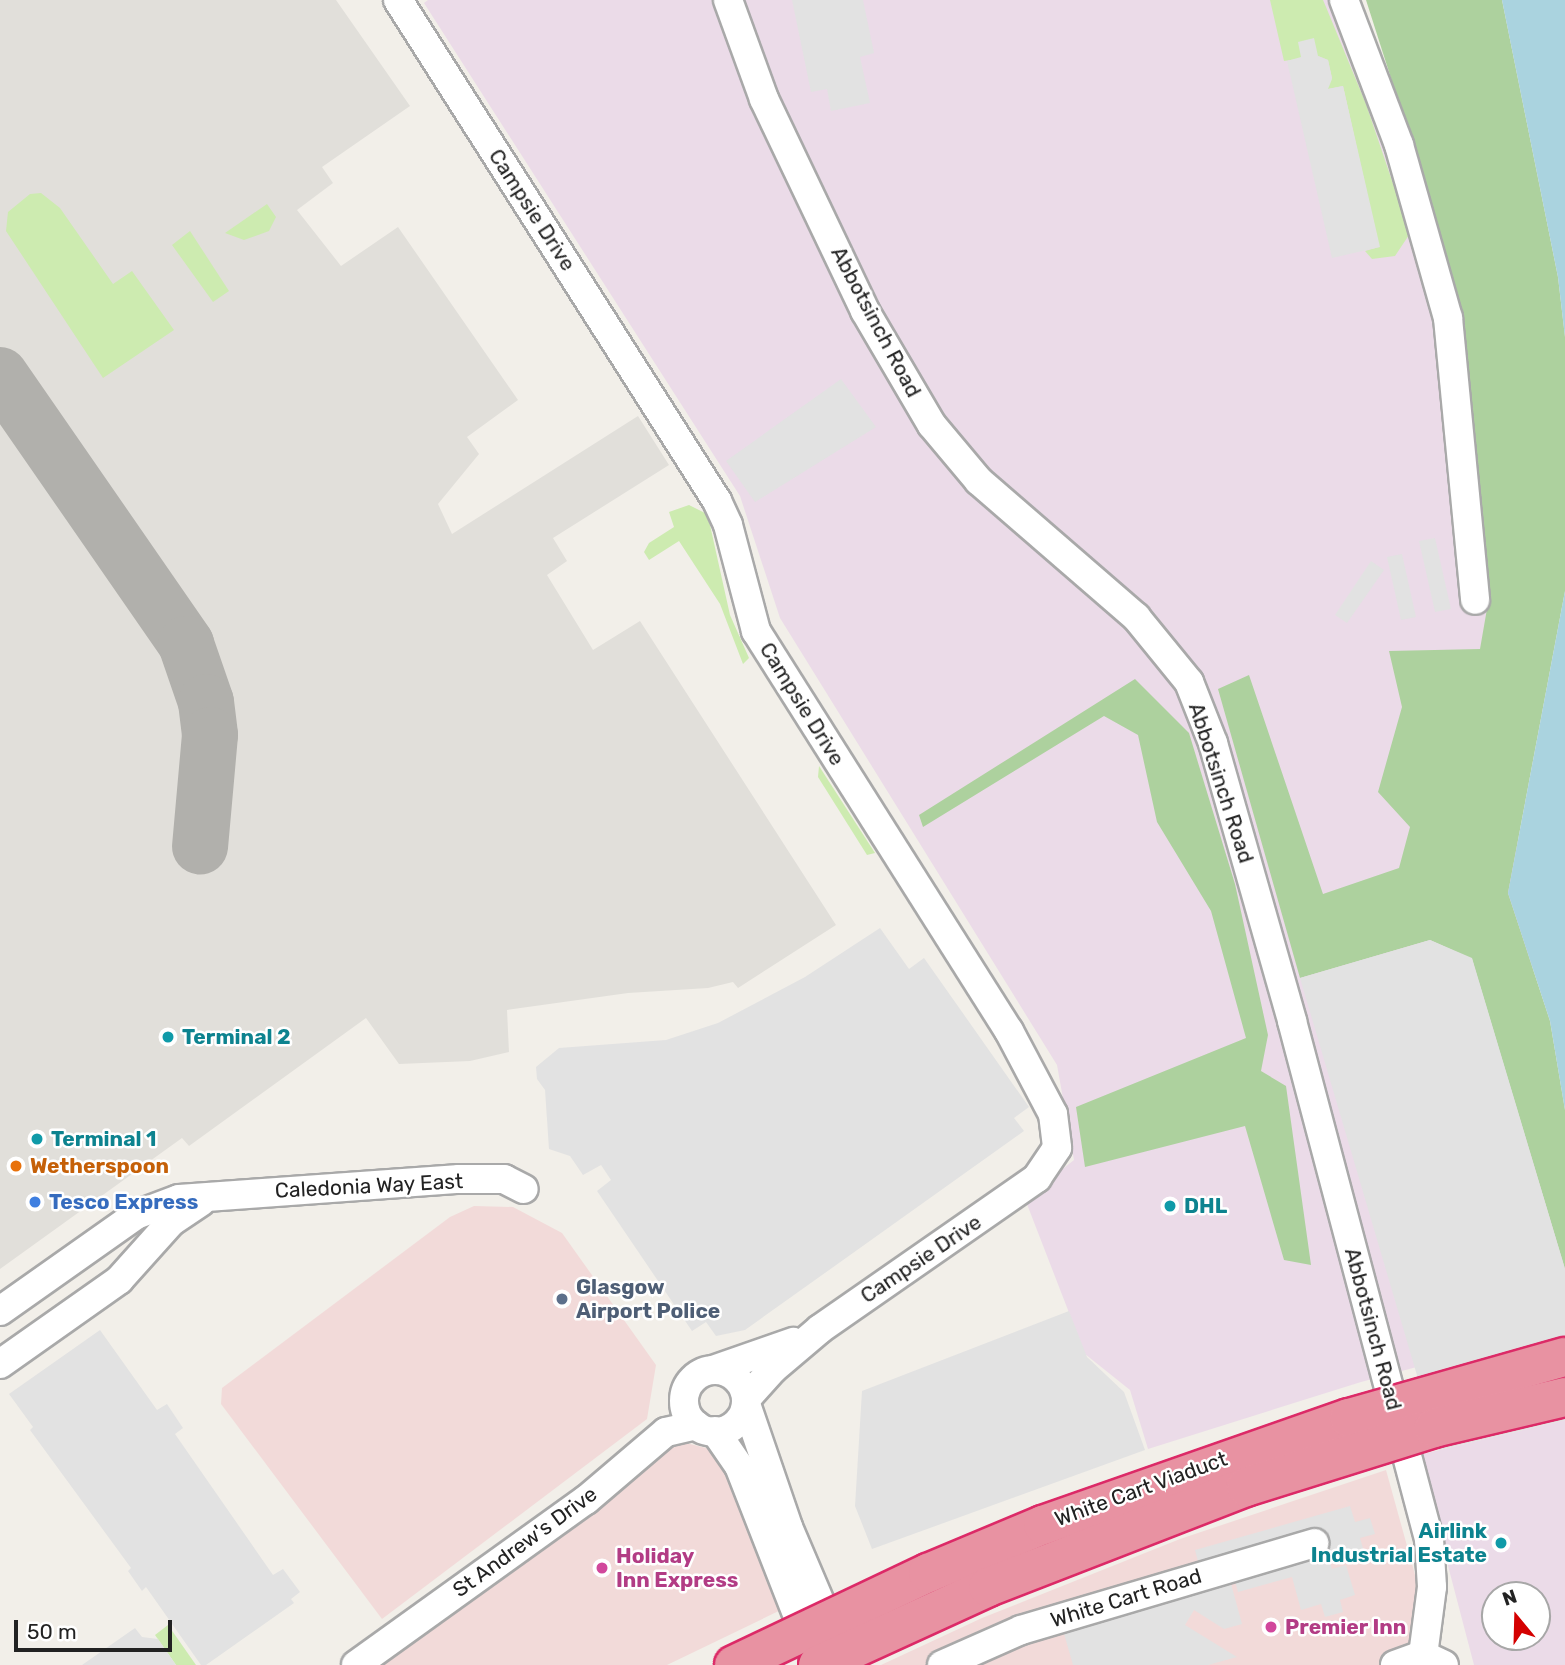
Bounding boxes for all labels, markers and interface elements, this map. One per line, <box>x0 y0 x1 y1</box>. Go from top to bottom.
street label: Campsie Drive <box>483 144 581 276</box>
street label: Abbotsinch Road <box>826 242 926 402</box>
street label: Campsie Drive <box>754 638 850 770</box>
street label: Abbotsinch Road <box>1183 700 1259 866</box>
place label: Terminal 2 <box>182 1024 291 1050</box>
marker: Terminal 2 <box>160 1029 176 1045</box>
place label: Terminal 1 <box>51 1126 156 1152</box>
marker: Terminal 1 <box>29 1131 45 1147</box>
place label: Wetherspoon <box>30 1153 169 1179</box>
marker: Wetherspoon <box>8 1158 24 1174</box>
street label: Caledonia Way East <box>274 1168 464 1204</box>
place label: Tesco Express <box>49 1189 198 1215</box>
place label: DHL <box>1184 1193 1227 1219</box>
marker: Tesco Express <box>27 1194 43 1210</box>
marker: DHL <box>1162 1198 1178 1214</box>
street label: Campsie Drive <box>856 1209 986 1309</box>
street label: Abbotsinch Road <box>1339 1245 1407 1413</box>
place label: Glasgow Airport Police <box>576 1274 720 1324</box>
marker: Glasgow Airport Police <box>554 1291 570 1307</box>
street label: White Cart Viaduct <box>1051 1446 1231 1532</box>
street label: St Andrew's Drive <box>448 1481 602 1603</box>
place label: Airlink Industrial Estate <box>1311 1518 1487 1568</box>
marker: Airlink Industrial Estate <box>1493 1535 1509 1551</box>
place label: Holiday Inn Express <box>616 1543 738 1593</box>
marker: Holiday Inn Express <box>594 1560 610 1576</box>
street label: White Cart Road <box>1047 1563 1205 1633</box>
north arrow <box>1481 1581 1551 1651</box>
text: N <box>1499 1584 1520 1611</box>
scale bar <box>18 1606 175 1650</box>
place label: Premier Inn <box>1285 1614 1407 1640</box>
text: 50 m <box>27 1619 77 1644</box>
marker: Premier Inn <box>1263 1619 1279 1635</box>

